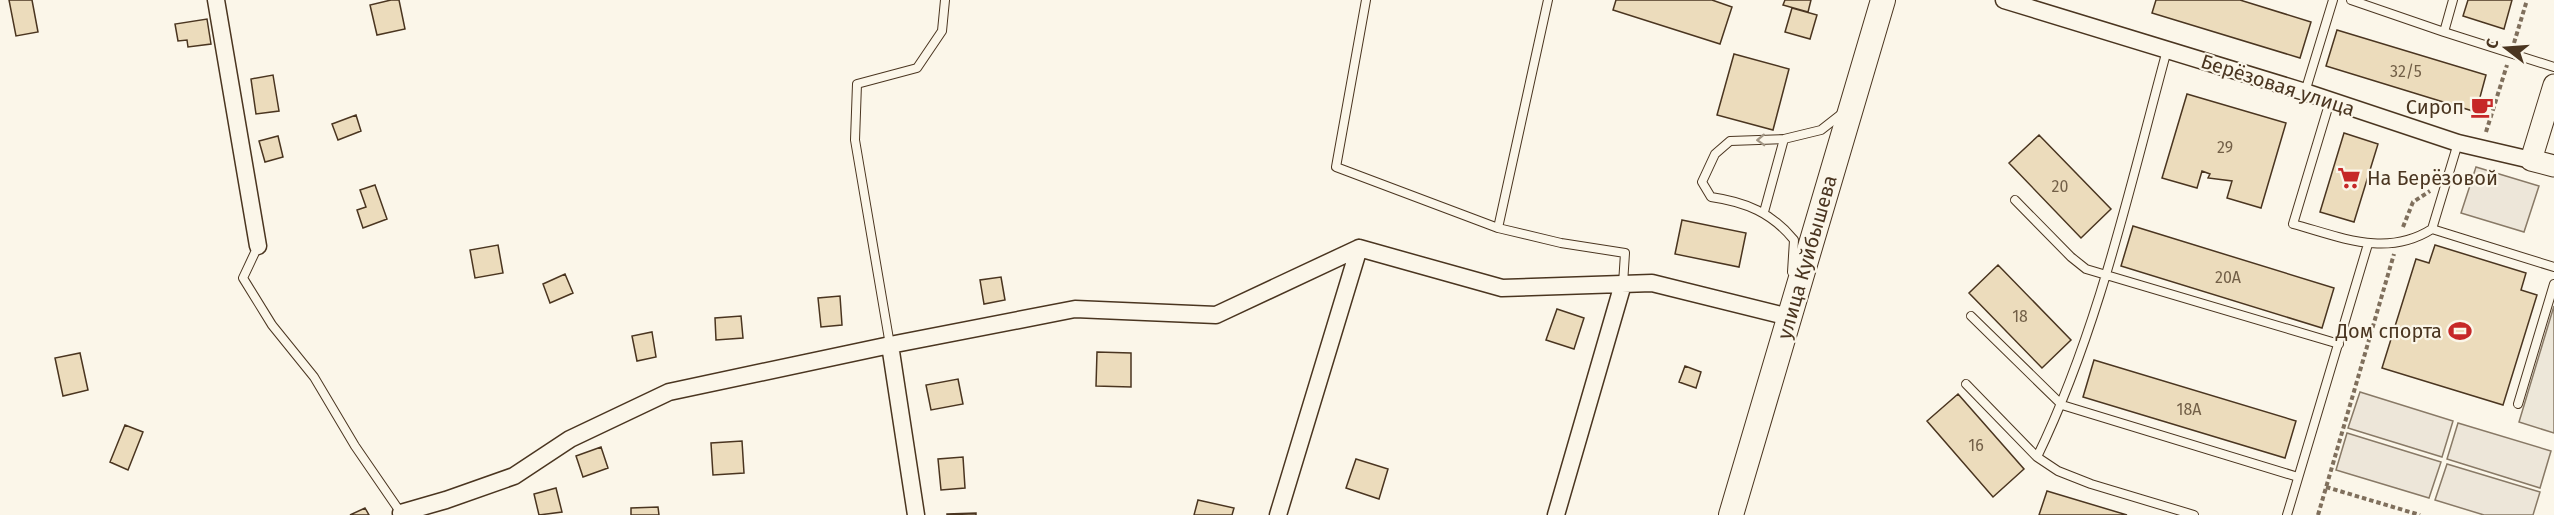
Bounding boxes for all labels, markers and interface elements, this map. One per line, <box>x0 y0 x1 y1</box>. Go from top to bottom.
north arrow <box>2476 18 2536 78</box>
text: С <box>2482 36 2503 51</box>
street label: Берёзовая улица <box>2198 49 2358 121</box>
house number: 32/5 <box>2390 62 2422 81</box>
cafe icon: Сироп <box>2469 94 2495 120</box>
place label: Сироп <box>2406 95 2464 119</box>
one-way arrow <box>1756 134 1765 146</box>
house number: 29 <box>2217 138 2233 157</box>
supermarket icon: На Берёзовой <box>2336 165 2362 191</box>
place label: На Берёзовой <box>2367 166 2498 190</box>
street label: улица Куйбышева <box>1772 172 1842 342</box>
house number: 20 <box>2052 177 2068 196</box>
house number: 20А <box>2215 268 2242 287</box>
house number: 18 <box>2012 307 2028 326</box>
sports icon: Дом спорта <box>2447 318 2473 344</box>
place label: Дом спорта <box>2335 319 2442 343</box>
house number: 18А <box>2177 400 2202 419</box>
house number: 16 <box>1968 436 1984 455</box>

